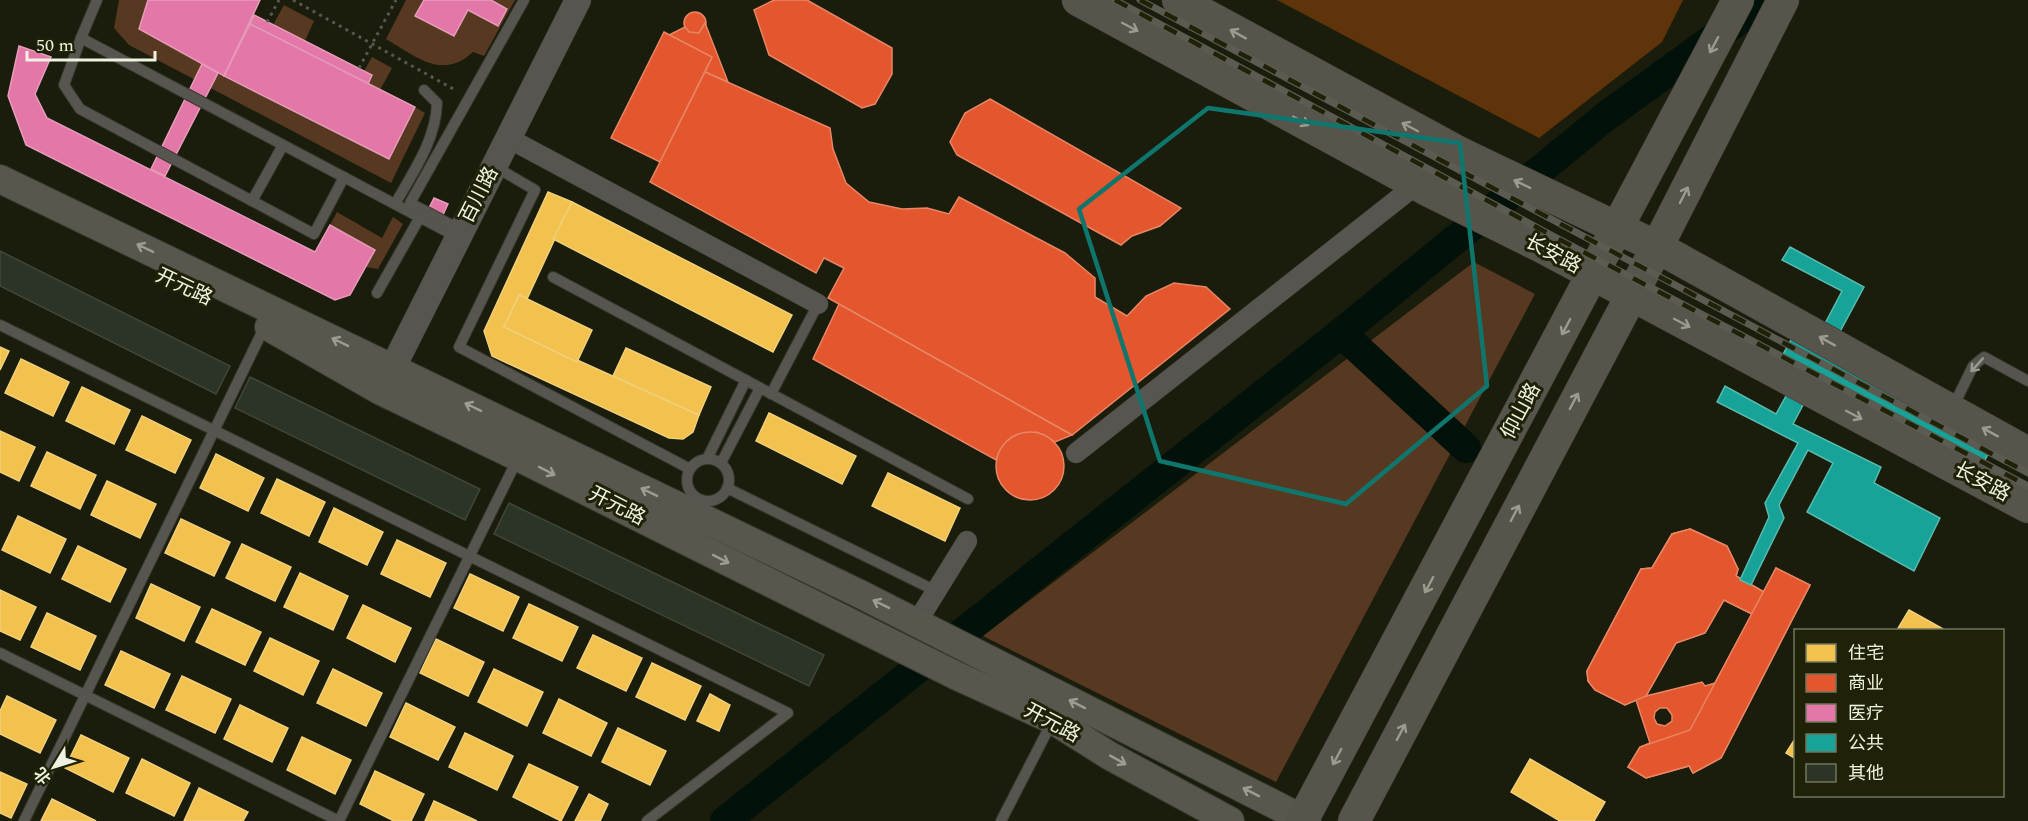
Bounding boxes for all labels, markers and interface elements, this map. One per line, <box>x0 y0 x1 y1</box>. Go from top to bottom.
one-way arrow <box>1121 21 1138 33</box>
scale bar <box>27 24 154 62</box>
one-way arrow <box>1230 27 1247 39</box>
text: 50 m <box>36 32 74 59</box>
one-way arrow <box>1708 35 1719 53</box>
one-way arrow <box>1292 115 1309 127</box>
one-way arrow <box>1402 121 1419 133</box>
street label: 百川路 <box>452 161 506 229</box>
one-way arrow <box>1514 177 1532 189</box>
one-way arrow <box>1678 186 1690 204</box>
street label: 长安路 <box>1519 227 1587 281</box>
one-way arrow <box>137 242 155 253</box>
street label: 开元路 <box>150 261 218 313</box>
one-way arrow <box>1673 317 1690 329</box>
one-way arrow <box>1560 318 1571 336</box>
one-way arrow <box>1818 335 1836 346</box>
one-way arrow <box>331 336 349 348</box>
one-way arrow <box>1970 357 1984 372</box>
street label: 仰山路 <box>1494 377 1548 445</box>
one-way arrow <box>1569 393 1580 411</box>
one-way arrow <box>465 401 483 413</box>
one-way arrow <box>1845 409 1862 421</box>
one-way arrow <box>1981 426 1999 437</box>
street label: 长安路 <box>1948 455 2016 509</box>
one-way arrow <box>538 465 555 477</box>
street label: 开元路 <box>583 479 651 533</box>
one-way arrow <box>640 486 658 498</box>
one-way arrow <box>1510 505 1521 523</box>
one-way arrow <box>712 554 730 565</box>
one-way arrow <box>1423 576 1435 593</box>
one-way arrow <box>872 598 890 610</box>
legend <box>1794 629 2004 797</box>
text: 住宅 <box>1848 640 1884 667</box>
text: 商业 <box>1848 670 1884 697</box>
street label: 开元路 <box>1018 696 1086 750</box>
one-way arrow <box>1069 698 1087 709</box>
text: 医疗 <box>1848 700 1884 727</box>
one-way arrow <box>1395 724 1407 741</box>
text: 公共 <box>1848 730 1884 757</box>
north arrow <box>24 737 84 797</box>
one-way arrow <box>1331 748 1343 765</box>
one-way arrow <box>1109 755 1127 766</box>
text: 其他 <box>1848 760 1884 787</box>
text: 北 <box>29 762 57 789</box>
one-way arrow <box>1242 786 1260 798</box>

